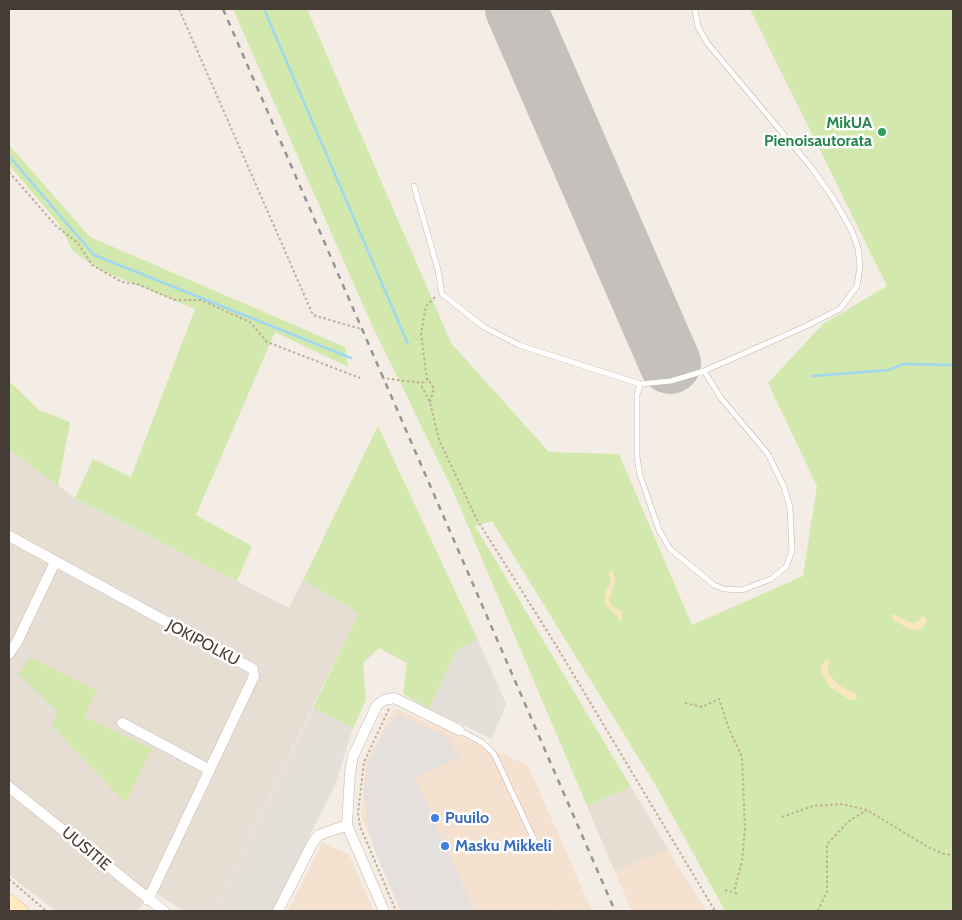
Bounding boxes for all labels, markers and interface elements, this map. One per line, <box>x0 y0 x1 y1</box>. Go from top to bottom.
place label: MikUA Pienoisautorata <box>764 113 872 151</box>
marker: MikUA Pienoisautorata <box>876 126 888 138</box>
street label: JOKIPOLKU <box>163 616 243 670</box>
place label: Puuilo <box>445 808 489 828</box>
marker: Puuilo <box>429 812 441 824</box>
street label: UUSITIE <box>58 823 114 875</box>
place label: Masku Mikkeli <box>455 836 552 856</box>
marker: Masku Mikkeli <box>439 840 451 852</box>

